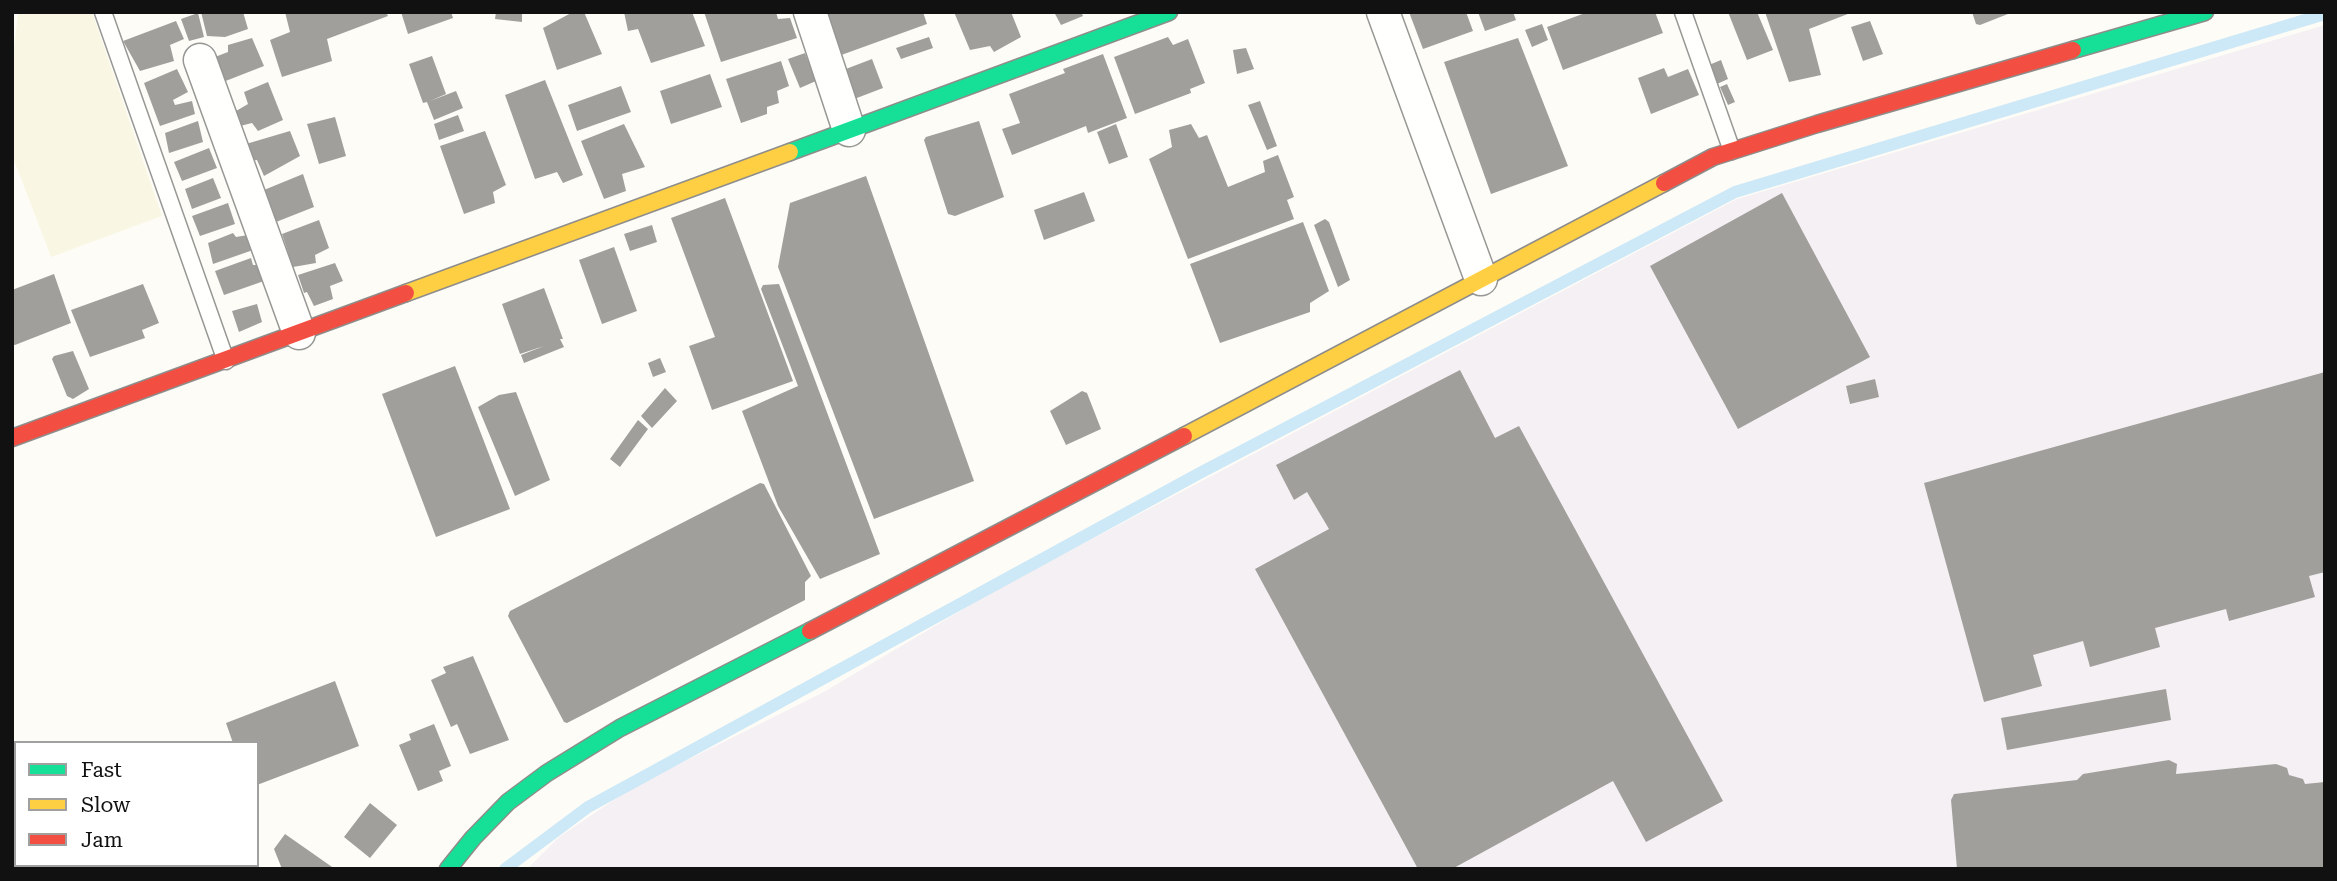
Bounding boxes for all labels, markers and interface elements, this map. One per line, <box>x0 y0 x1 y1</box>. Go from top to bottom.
legend <box>14 741 259 867</box>
text: Fast <box>81 758 122 782</box>
text: Slow <box>81 793 130 817</box>
text: Jam <box>81 828 123 852</box>

